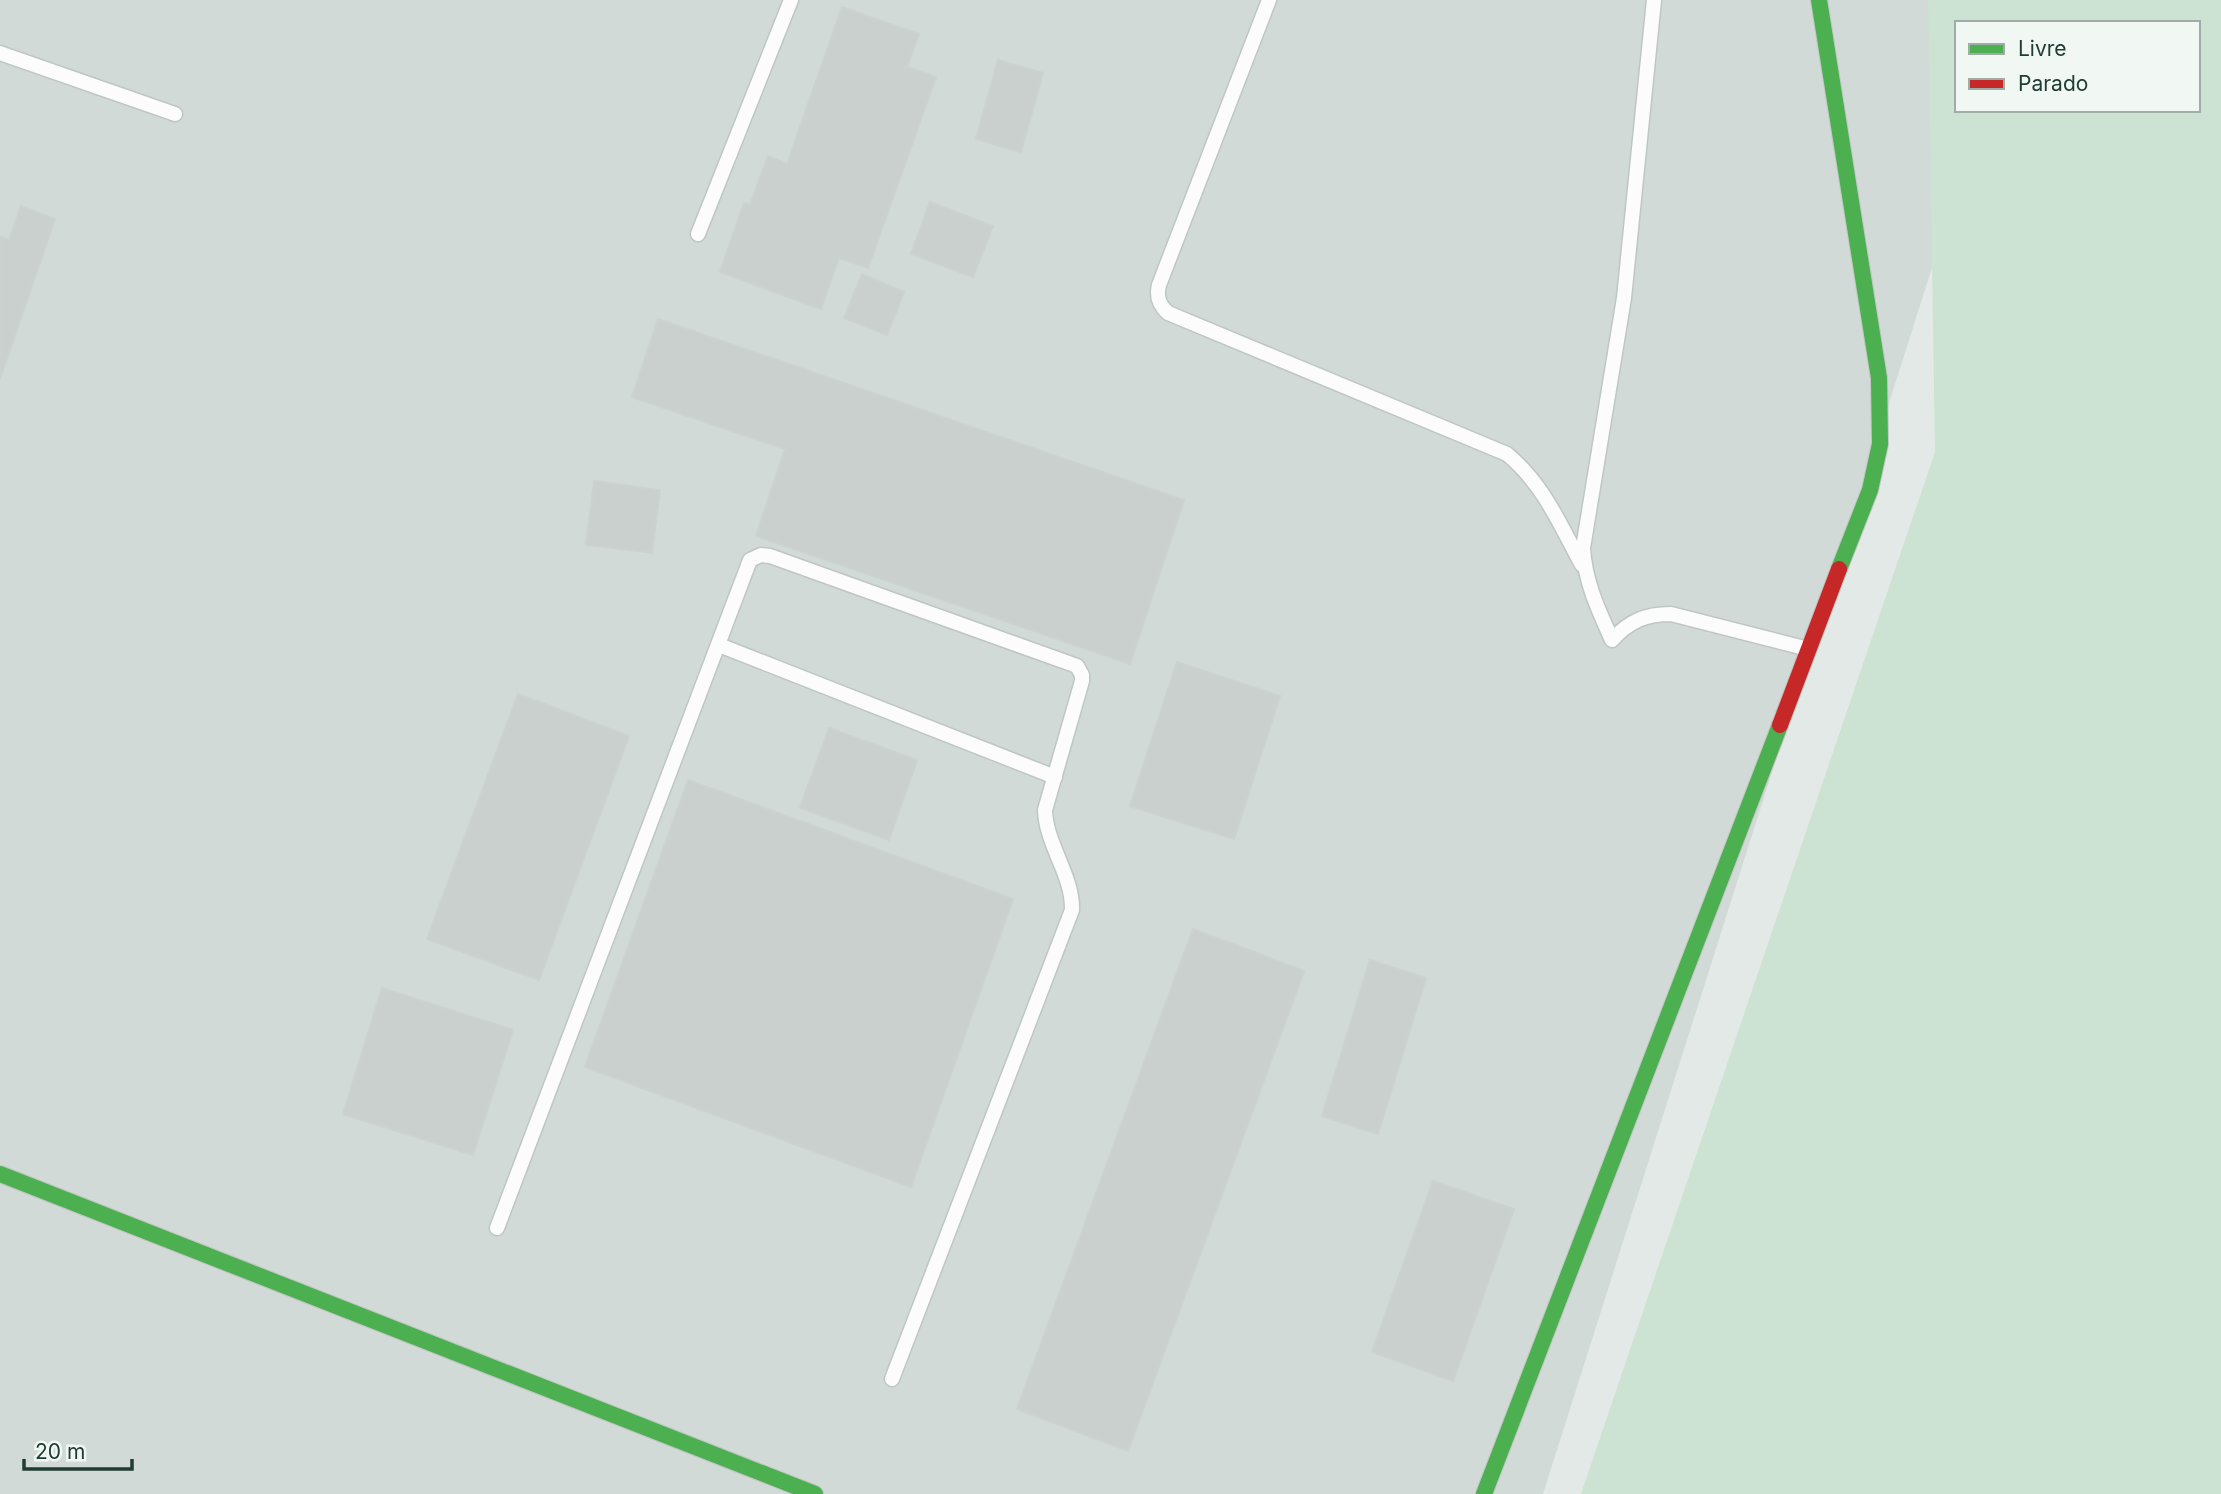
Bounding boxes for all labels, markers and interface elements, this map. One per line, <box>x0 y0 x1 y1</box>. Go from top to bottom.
legend <box>1955 21 2200 112</box>
text: Livre <box>2018 36 2067 61</box>
text: Parado <box>2018 71 2088 96</box>
scale bar <box>24 1428 133 1472</box>
text: 20 m <box>35 1439 85 1464</box>

